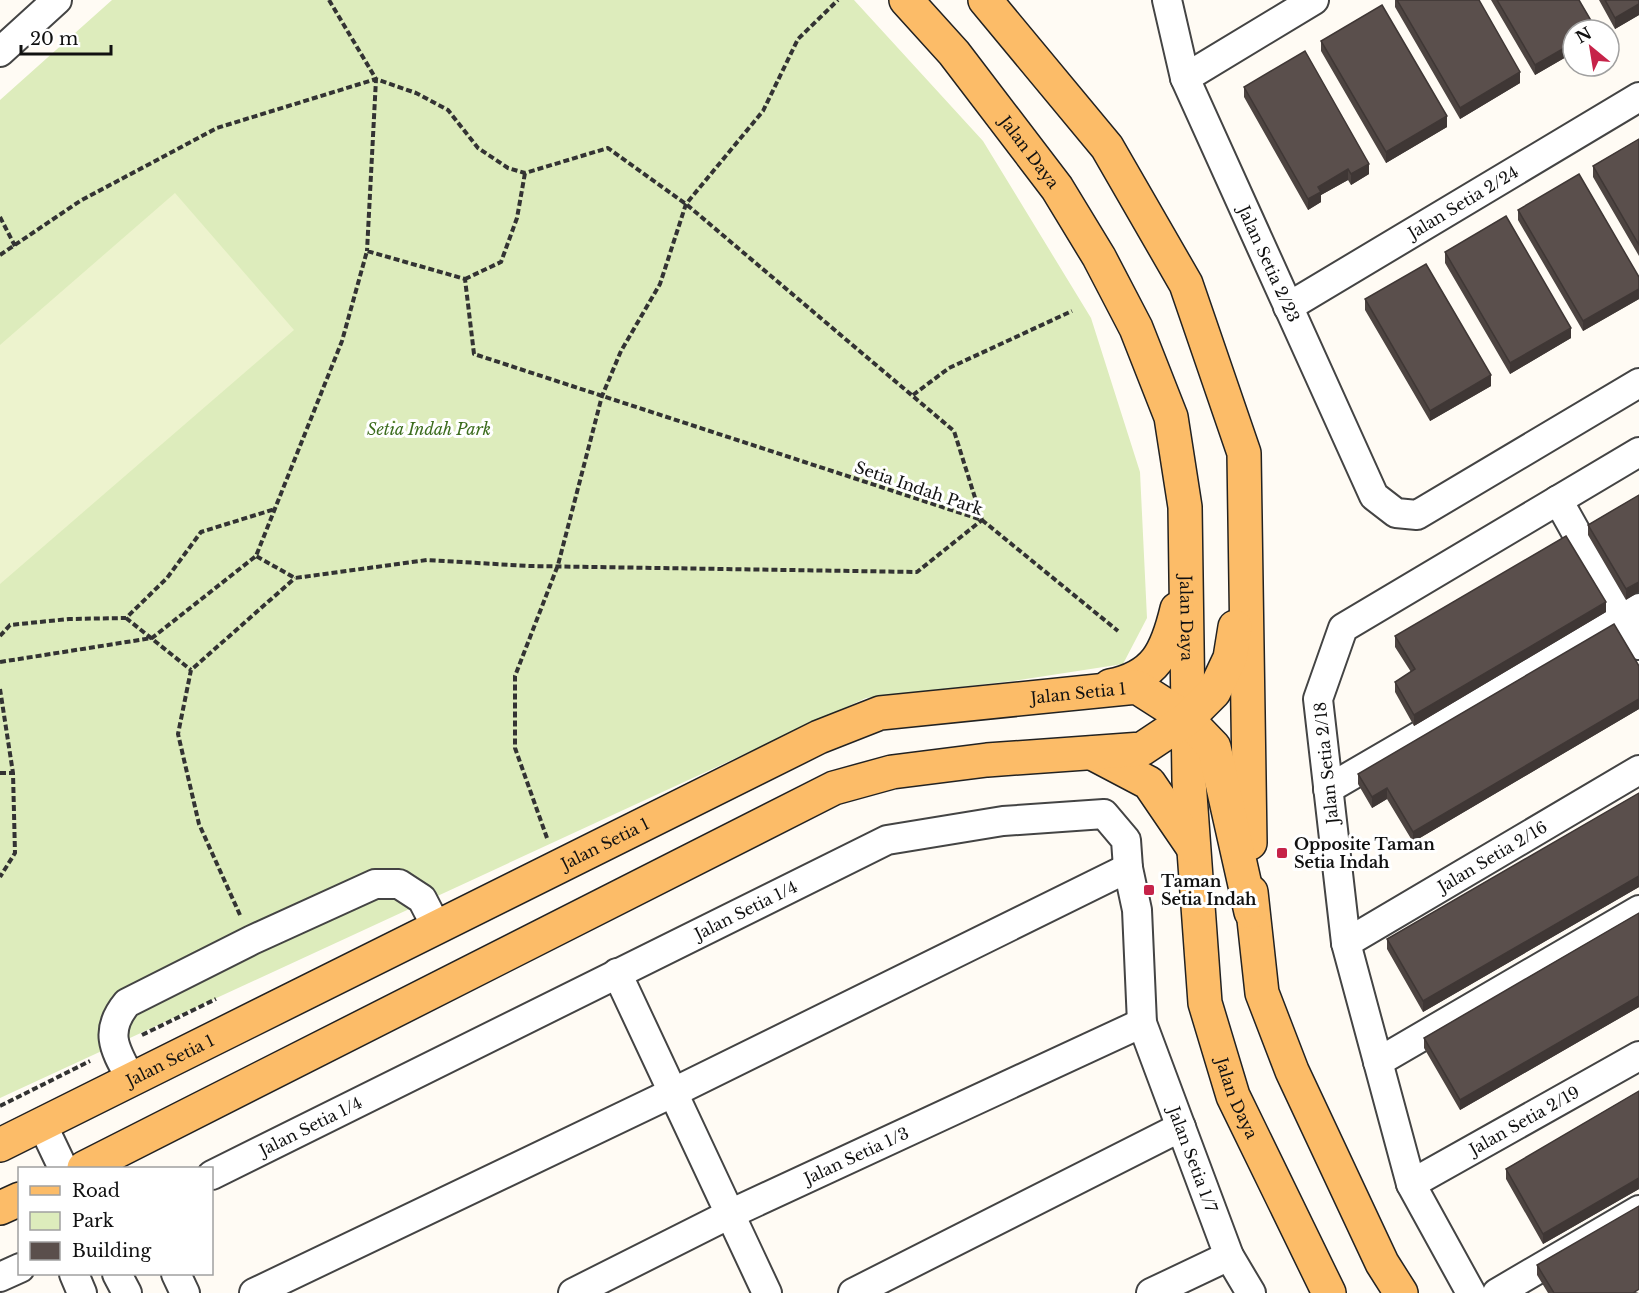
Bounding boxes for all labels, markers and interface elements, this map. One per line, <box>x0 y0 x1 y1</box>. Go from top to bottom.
scale bar <box>21 18 111 56</box>
north arrow <box>1561 18 1621 78</box>
text: N <box>1572 23 1595 47</box>
text: 20 m <box>30 28 78 50</box>
street label: Jalan Daya <box>994 110 1064 192</box>
street label: Jalan Setia 2/24 <box>1403 162 1522 244</box>
street label: Jalan Setia 2/23 <box>1233 201 1304 325</box>
park label: Setia Indah Park <box>367 419 491 439</box>
street label: Setia Indah Park <box>852 457 986 519</box>
street label: Jalan Daya <box>1176 573 1197 661</box>
street label: Jalan Setia 1 <box>1028 678 1127 708</box>
street label: Jalan Setia 2/18 <box>1310 701 1343 827</box>
street label: Jalan Setia 1 <box>556 813 652 875</box>
street label: Jalan Setia 2/16 <box>1432 817 1551 898</box>
place label: Opposite Taman Setia Indah <box>1294 834 1435 872</box>
marker: Opposite Taman Setia Indah <box>1275 846 1289 860</box>
place label: Taman Setia Indah <box>1161 871 1257 909</box>
street label: Jalan Setia 1/4 <box>689 876 801 945</box>
marker: Taman Setia Indah <box>1142 883 1156 897</box>
street label: Jalan Setia 1 <box>121 1030 217 1091</box>
street label: Jalan Daya <box>1211 1053 1262 1142</box>
street label: Jalan Setia 2/19 <box>1464 1081 1583 1160</box>
street label: Jalan Setia 1/4 <box>254 1092 365 1161</box>
street label: Jalan Setia 1/7 <box>1163 1102 1222 1216</box>
street label: Jalan Setia 1/3 <box>799 1123 912 1189</box>
legend <box>18 1167 213 1275</box>
text: Road <box>72 1180 120 1202</box>
text: Park <box>72 1210 114 1232</box>
text: Building <box>72 1240 151 1262</box>

